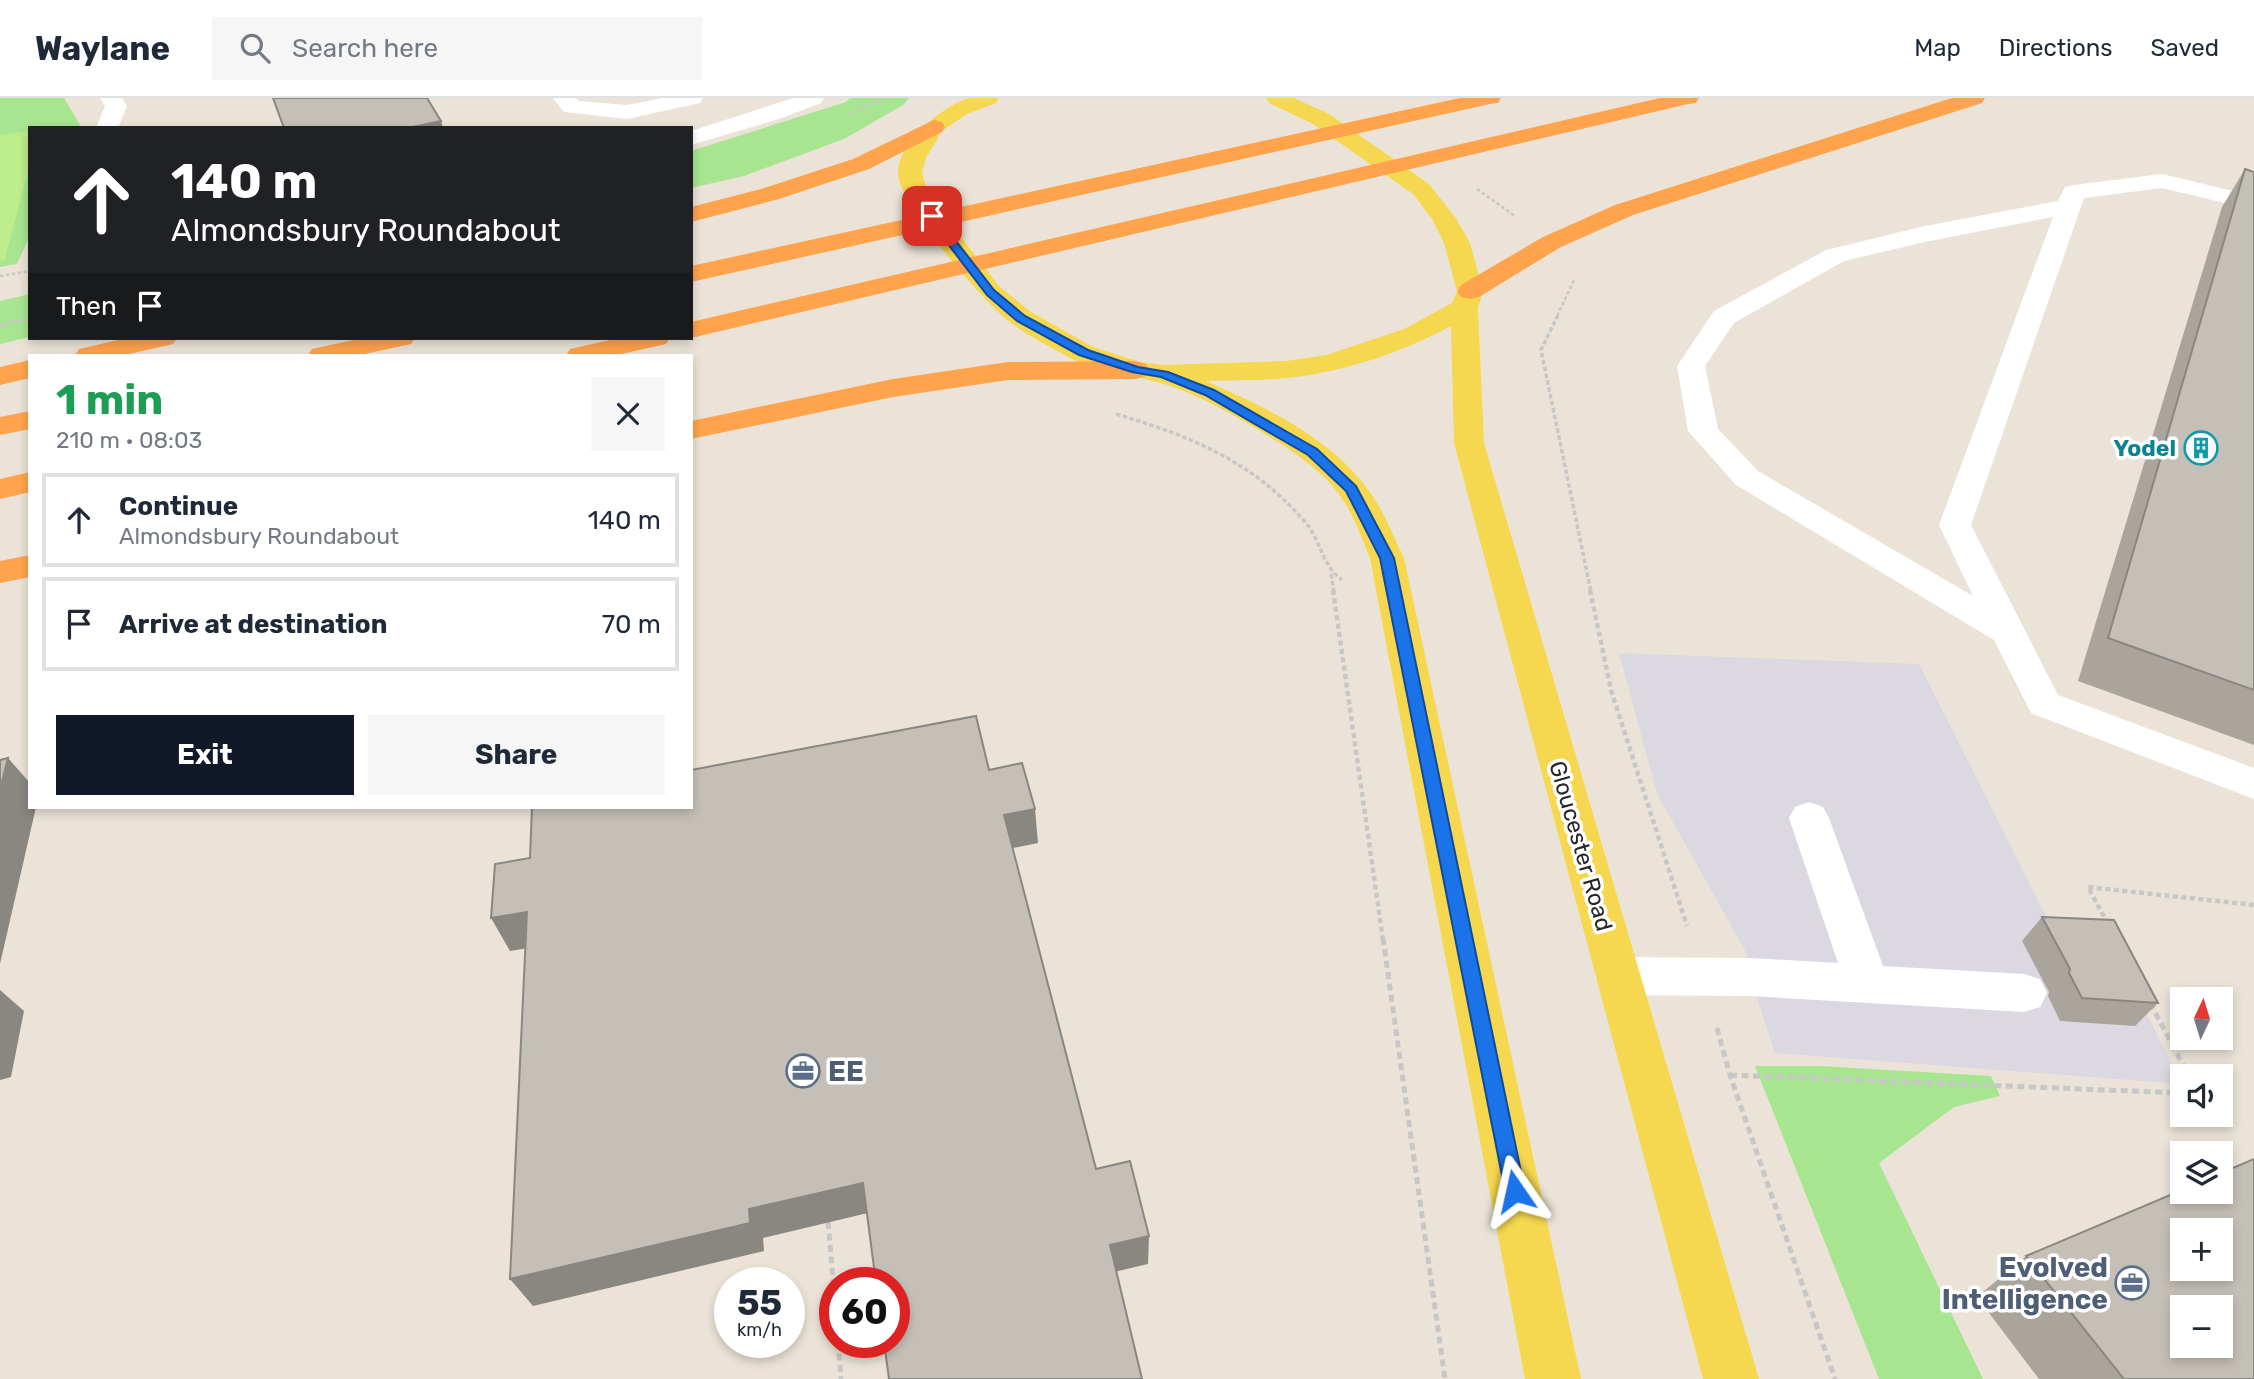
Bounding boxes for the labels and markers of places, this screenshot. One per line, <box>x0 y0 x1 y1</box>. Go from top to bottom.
pin <box>902 186 962 246</box>
building icon: Yodel <box>2182 429 2220 467</box>
place label: Yodel <box>2114 434 2176 462</box>
office icon: EE <box>784 1052 822 1090</box>
place label: EE <box>828 1055 864 1088</box>
place label: Evolved Intelligence <box>1942 1251 2108 1316</box>
office icon: Evolved Intelligence <box>2113 1264 2151 1302</box>

